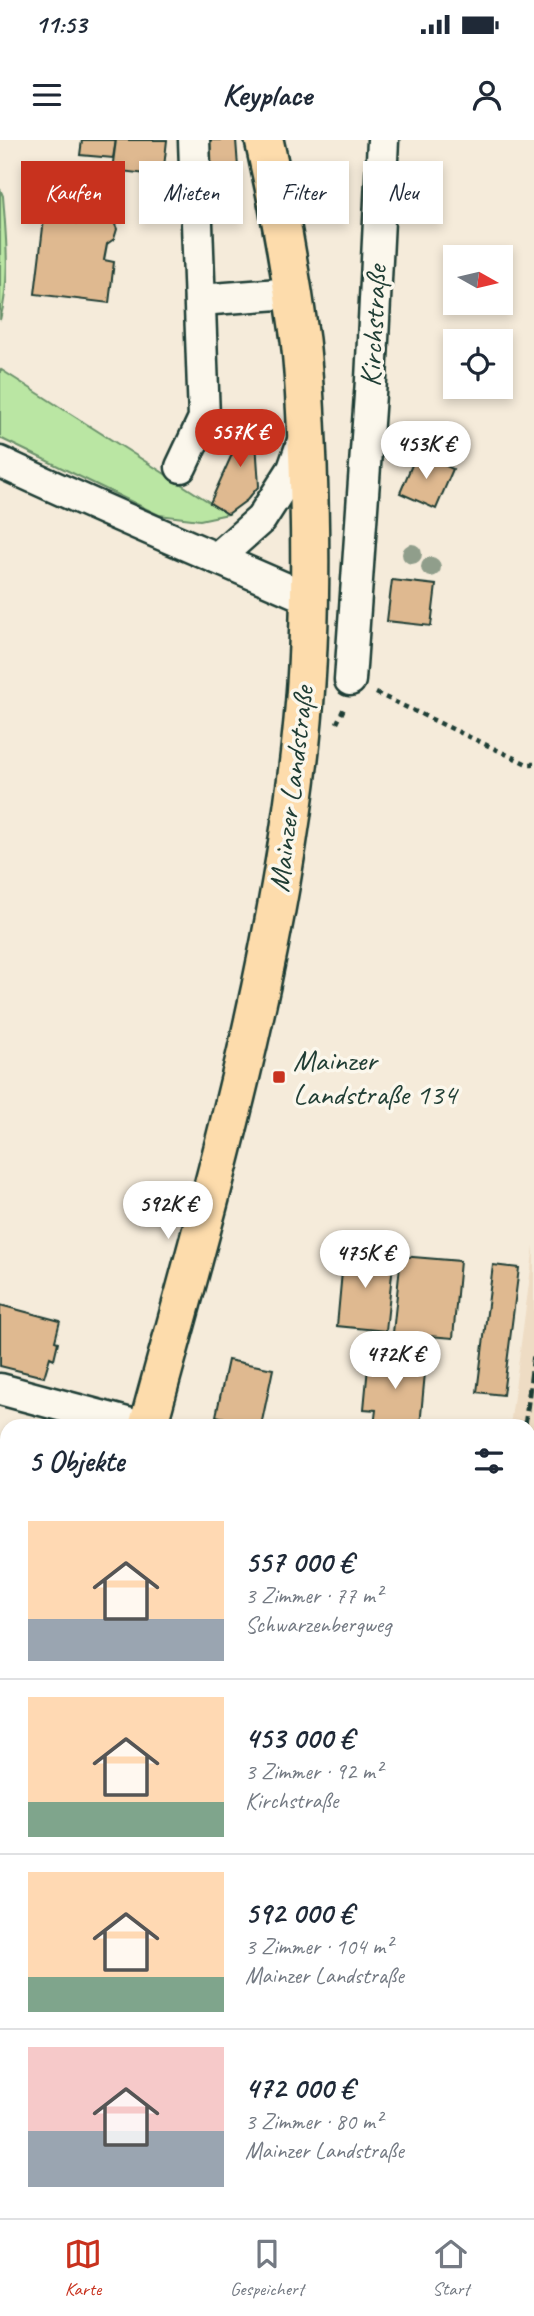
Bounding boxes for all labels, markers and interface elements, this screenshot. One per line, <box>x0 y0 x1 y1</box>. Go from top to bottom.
text: 11:53 <box>35 8 87 41</box>
text: Keyplace <box>222 74 312 115</box>
icon: menu <box>28 76 66 114</box>
icon: person <box>468 76 506 114</box>
chip: Kaufen <box>21 161 125 224</box>
chip: Mieten <box>139 161 243 224</box>
chip: Filter <box>257 161 349 224</box>
chip: Neu <box>363 161 443 224</box>
north arrow <box>443 245 513 315</box>
map controls <box>443 245 513 399</box>
street label: Kirchstraße <box>351 262 395 388</box>
button: locate <box>443 329 513 399</box>
pin: 557K € <box>183 410 297 469</box>
text: 557K € <box>211 417 269 446</box>
pin: 453K € <box>369 422 483 481</box>
text: 453K € <box>397 429 455 458</box>
street label: Mainzer Landstraße <box>260 682 323 894</box>
place label: Mainzer Landstraße 134 <box>293 1041 459 1113</box>
marker: Mainzer Landstraße 134 <box>271 1069 287 1085</box>
pin: 592K € <box>111 1182 225 1241</box>
text: 592K € <box>139 1189 197 1218</box>
pin: 475K € <box>308 1230 422 1290</box>
text: 475K € <box>336 1238 394 1267</box>
pin: 472K € <box>338 1332 452 1391</box>
text: 472K € <box>366 1339 424 1368</box>
text: 5 Objekte <box>28 1442 124 1480</box>
icon: filters <box>470 1442 508 1480</box>
text: 557 000 € <box>245 1543 353 1581</box>
icon: home <box>84 1549 168 1633</box>
text: 3 Zimmer · 77 m² <box>245 1581 382 1610</box>
text: Schwarzenbergweg <box>245 1610 391 1639</box>
text: 453 000 € <box>245 1719 354 1757</box>
icon: home <box>84 1725 168 1809</box>
text: 3 Zimmer · 92 m² <box>245 1757 382 1786</box>
text: Kirchstraße <box>245 1786 338 1815</box>
text: 592 000 € <box>245 1894 353 1932</box>
icon: home <box>84 1900 168 1984</box>
text: 3 Zimmer · 104 m² <box>245 1932 392 1961</box>
text: Mainzer Landstraße <box>245 1961 404 1990</box>
text: 472 000 € <box>245 2069 354 2107</box>
icon: home <box>84 2075 168 2159</box>
text: 3 Zimmer · 80 m² <box>245 2107 382 2136</box>
text: Mainzer Landstraße <box>245 2136 404 2165</box>
tab: Karte <box>64 2235 102 2301</box>
tab: Gespeichert <box>230 2235 304 2301</box>
tab: Start <box>432 2235 470 2301</box>

